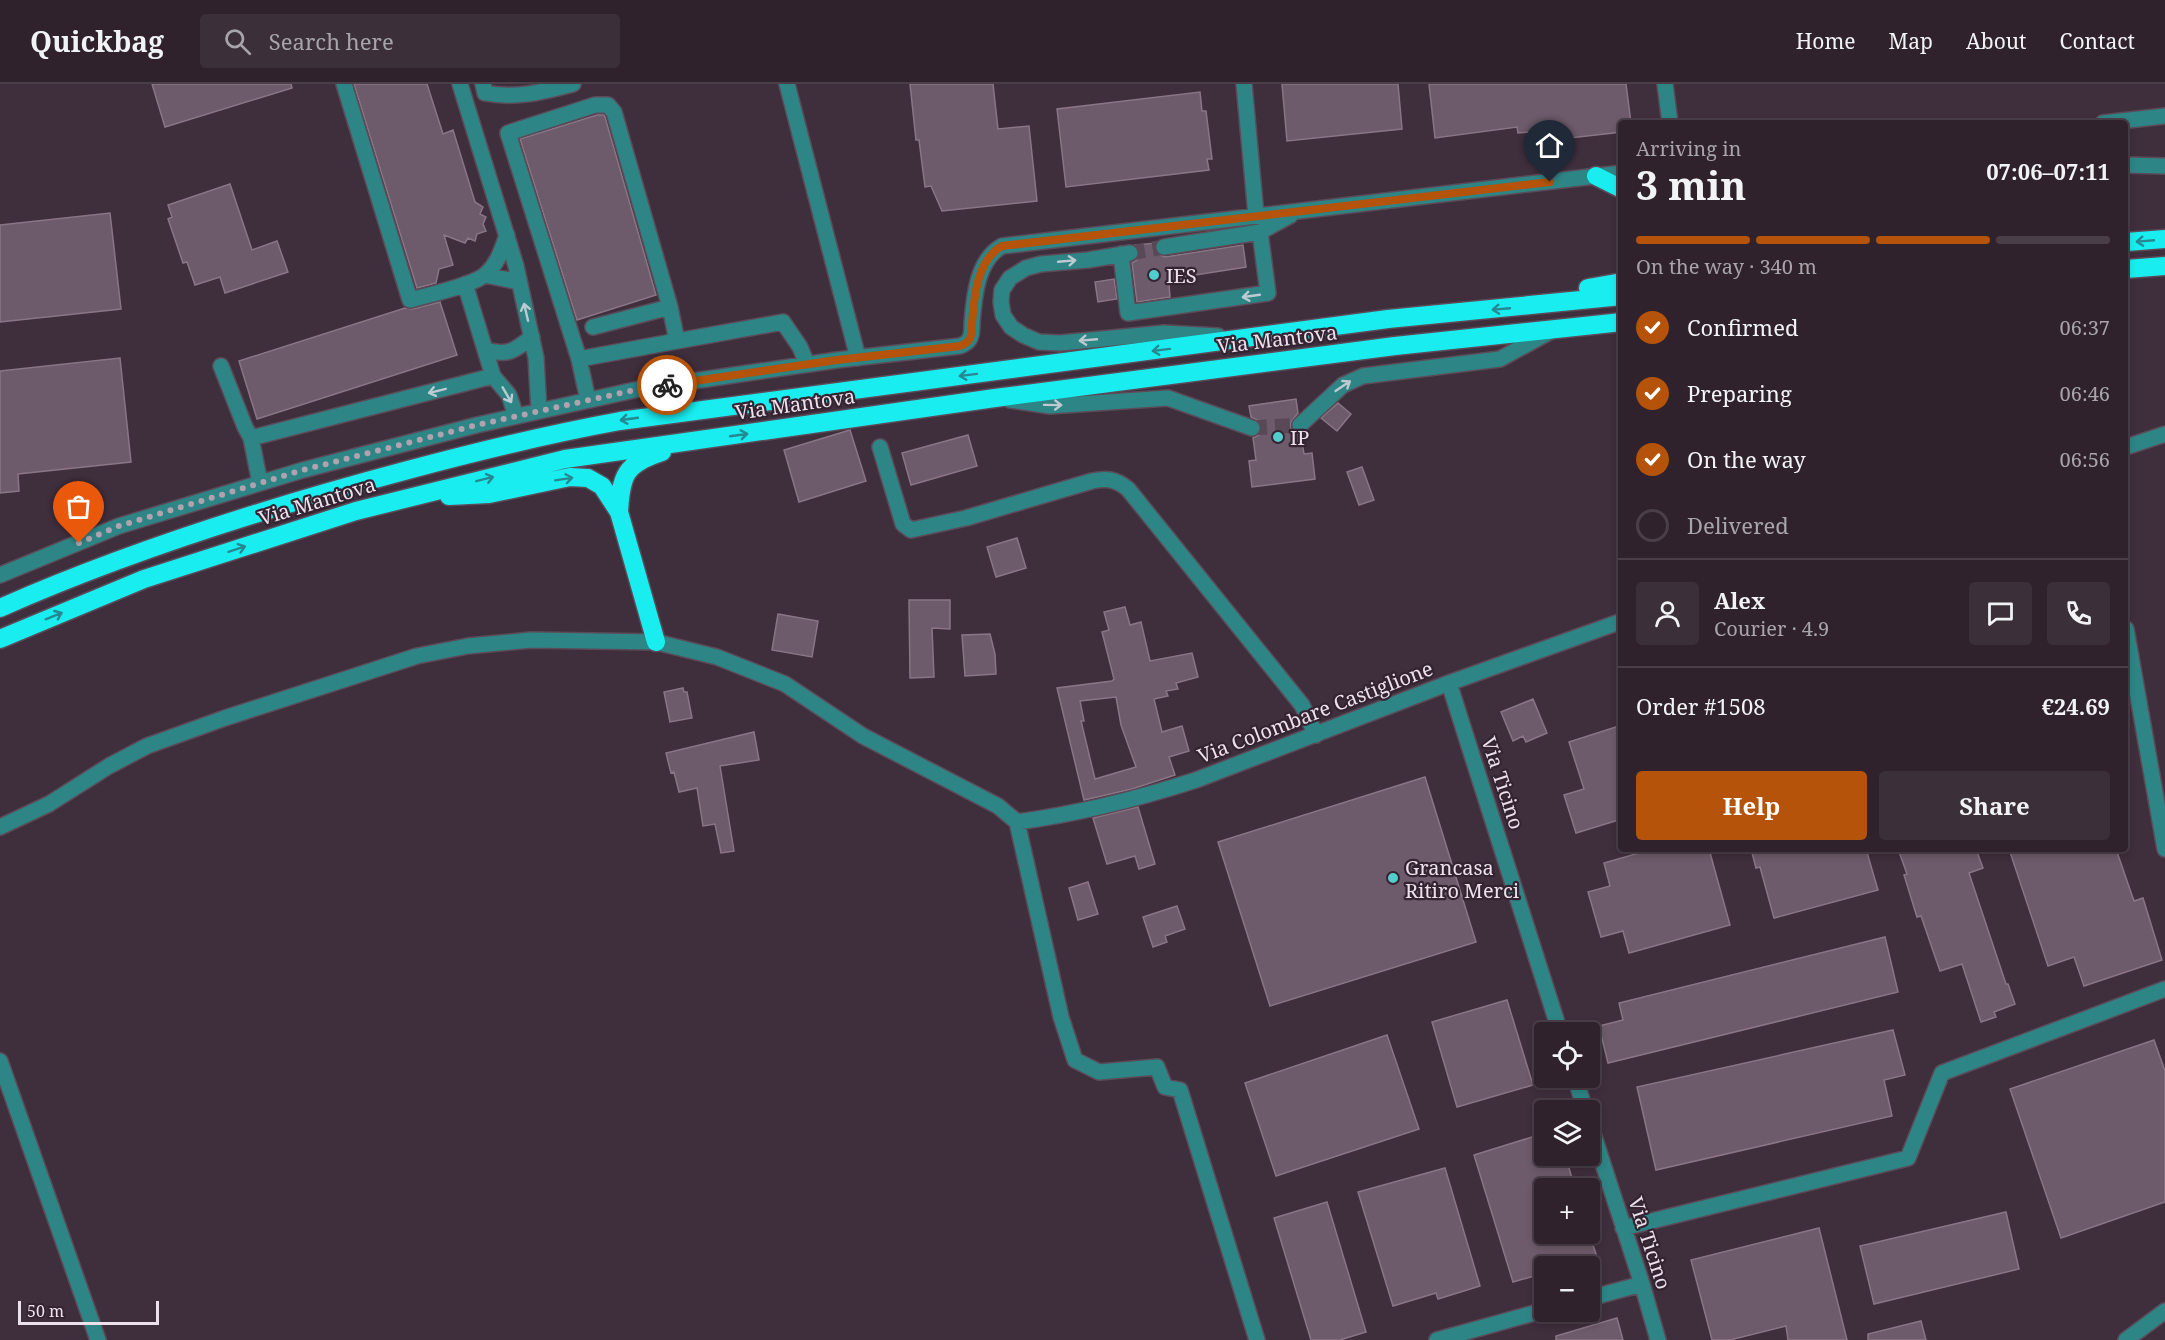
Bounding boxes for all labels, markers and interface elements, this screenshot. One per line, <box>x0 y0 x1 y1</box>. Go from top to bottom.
search box <box>200 14 620 68</box>
text: Quickbag <box>30 22 164 60</box>
icon: search <box>221 25 254 58</box>
text: Search here <box>269 26 394 56</box>
text: Home <box>1796 27 1856 55</box>
text: Map <box>1889 27 1933 55</box>
text: About <box>1966 27 2027 55</box>
text: Contact <box>2060 27 2135 55</box>
pin <box>1524 120 1575 182</box>
icon: home <box>1533 129 1566 162</box>
text: Arriving in <box>1636 135 1741 162</box>
text: 07:06–07:11 <box>1986 156 2110 186</box>
text: 3 min <box>1636 158 1746 211</box>
one-way arrow <box>2136 235 2156 246</box>
text: On the way · 340 m <box>1636 253 1817 280</box>
one-way arrow <box>1056 256 1076 267</box>
place label: IES <box>1166 262 1197 289</box>
marker: IES <box>1147 268 1161 282</box>
one-way arrow <box>1242 290 1261 301</box>
one-way arrow <box>520 303 531 322</box>
one-way arrow <box>1491 304 1511 315</box>
icon: check <box>1636 311 1669 344</box>
text: Confirmed <box>1687 312 1798 342</box>
text: 06:37 <box>2060 314 2110 341</box>
street label: Via Mantova <box>1215 318 1339 360</box>
one-way arrow <box>1078 335 1098 346</box>
one-way arrow <box>1152 344 1172 355</box>
courier <box>637 355 697 415</box>
icon: bike <box>651 369 684 402</box>
one-way arrow <box>958 370 978 381</box>
icon: check <box>1636 377 1669 410</box>
text: Preparing <box>1687 378 1792 408</box>
one-way arrow <box>1335 380 1352 393</box>
text: 06:46 <box>2060 380 2110 407</box>
street label: Via Mantova <box>733 382 857 426</box>
one-way arrow <box>427 386 446 398</box>
one-way arrow <box>501 386 513 403</box>
one-way arrow <box>1043 399 1063 411</box>
one-way arrow <box>619 414 639 425</box>
place label: IP <box>1290 424 1309 451</box>
one-way arrow <box>728 429 748 440</box>
marker: IP <box>1271 430 1285 444</box>
icon: check <box>1636 443 1669 476</box>
text: On the way <box>1687 444 1806 474</box>
text: 06:56 <box>2060 446 2110 473</box>
street label: Via Mantova <box>255 470 379 532</box>
one-way arrow <box>475 472 494 484</box>
one-way arrow <box>554 474 574 485</box>
pin <box>53 481 104 543</box>
icon: bag <box>62 490 95 523</box>
text: Delivered <box>1687 510 1789 540</box>
one-way arrow <box>227 543 246 554</box>
button: person <box>1636 582 1699 645</box>
button: chat <box>1969 582 2032 645</box>
button: phone <box>2047 582 2110 645</box>
text: Alex <box>1714 585 1765 615</box>
one-way arrow <box>44 610 63 621</box>
text: Courier · 4.9 <box>1714 615 1829 642</box>
street label: Via Colombare Castiglione <box>1193 655 1437 769</box>
text: Order #1508 <box>1636 691 1766 721</box>
text: €24.69 <box>2042 691 2110 721</box>
street label: Via Ticino <box>1475 733 1531 833</box>
button: Help <box>1636 771 1867 840</box>
button: Share <box>1879 771 2110 840</box>
place label: Grancasa Ritiro Merci <box>1405 854 1520 904</box>
marker: Grancasa Ritiro Merci <box>1386 871 1400 885</box>
map controls <box>1534 1022 1600 1322</box>
button: locate <box>1534 1022 1600 1088</box>
button: layers <box>1534 1100 1600 1166</box>
button: + <box>1534 1178 1600 1244</box>
street label: Via Ticino <box>1622 1193 1678 1293</box>
button: − <box>1534 1256 1600 1322</box>
scale bar <box>18 1298 159 1326</box>
text: 50 m <box>27 1300 64 1322</box>

